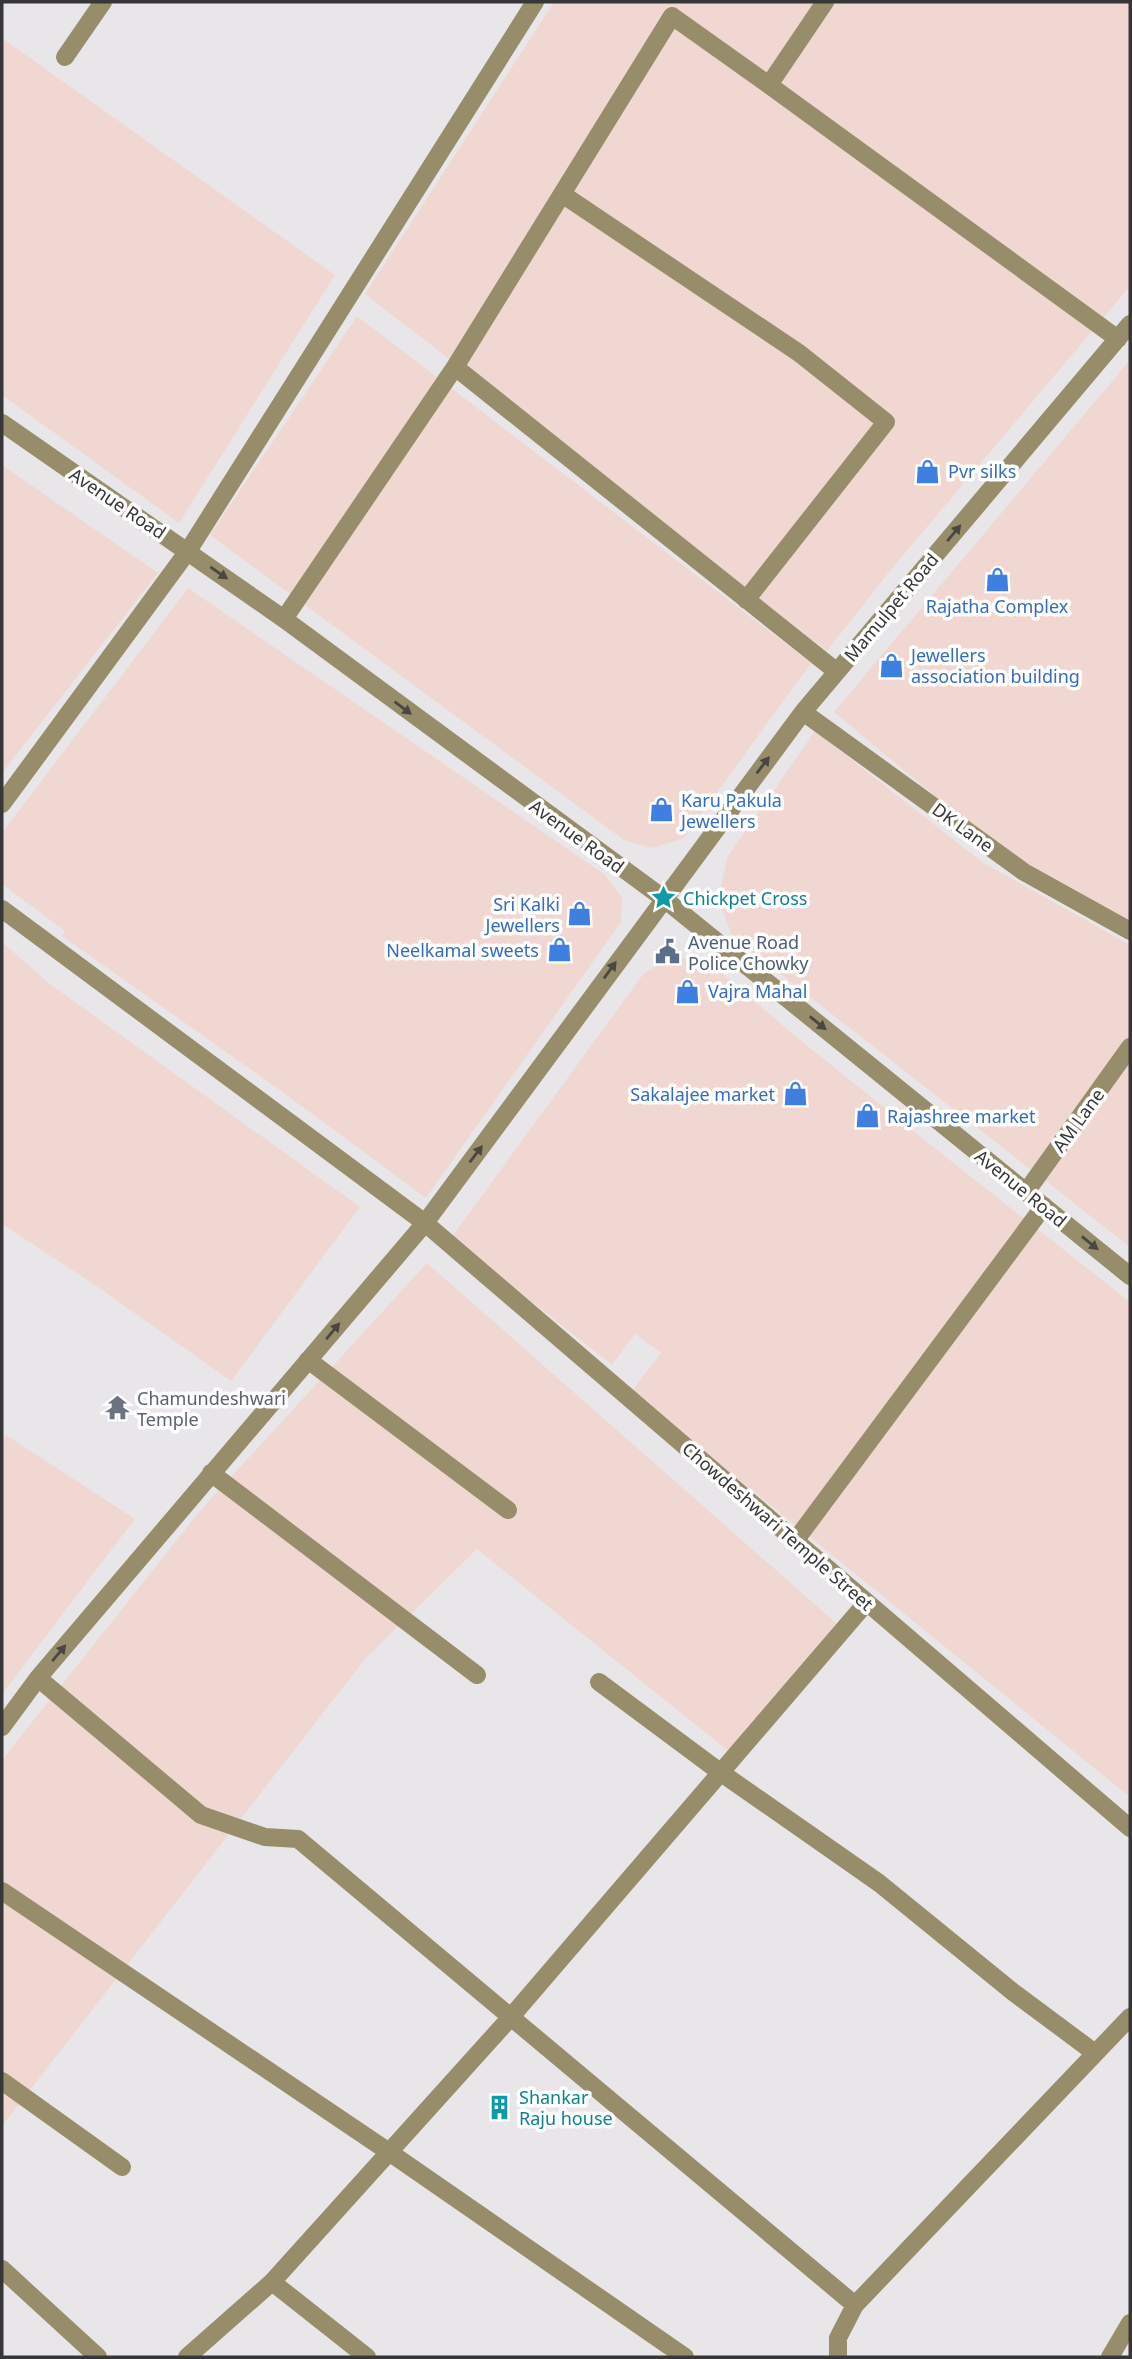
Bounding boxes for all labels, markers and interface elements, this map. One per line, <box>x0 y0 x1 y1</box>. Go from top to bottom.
shop icon: Pvr silks <box>914 457 942 485</box>
place label: Pvr silks <box>948 459 1016 483</box>
street label: Avenue Road <box>65 462 171 544</box>
one-way arrow <box>946 524 961 542</box>
street label: Mamulpet Road <box>839 548 943 666</box>
shop icon: Rajatha Complex <box>983 565 1011 593</box>
one-way arrow <box>210 566 228 580</box>
place label: Rajatha Complex <box>926 594 1069 618</box>
place label: Jewellers association building <box>909 643 1080 688</box>
shop icon: Jewellers association building <box>877 651 905 679</box>
one-way arrow <box>393 701 412 715</box>
one-way arrow <box>755 756 769 774</box>
place label: Karu Pakula Jewellers <box>679 788 782 833</box>
street label: Avenue Road <box>525 794 629 878</box>
shop icon: Karu Pakula Jewellers <box>647 796 675 824</box>
street label: DK Lane <box>928 797 998 857</box>
place icon: Chickpet Cross <box>649 884 677 912</box>
place label: Chickpet Cross <box>683 886 807 910</box>
place label: Sri Kalki Jewellers <box>483 892 560 937</box>
shop icon: Sri Kalki Jewellers <box>566 900 594 928</box>
place label: Avenue Road Police Chowky <box>688 930 809 975</box>
shop icon: Neelkamal sweets <box>545 936 573 964</box>
place label: Neelkamal sweets <box>386 938 539 962</box>
public building icon: Avenue Road Police Chowky <box>654 938 682 966</box>
one-way arrow <box>603 962 618 980</box>
shop icon: Vajra Mahal <box>674 977 702 1005</box>
place label: Vajra Mahal <box>708 979 807 1003</box>
one-way arrow <box>808 1016 826 1031</box>
shop icon: Sakalajee market <box>781 1080 809 1108</box>
place label: Sakalajee market <box>630 1082 775 1106</box>
street label: AM Lane <box>1047 1083 1109 1157</box>
shop icon: Rajashree market <box>853 1102 881 1130</box>
place label: Rajashree market <box>887 1104 1036 1128</box>
street label: Avenue Road <box>970 1144 1072 1232</box>
one-way arrow <box>469 1145 483 1163</box>
one-way arrow <box>1081 1236 1099 1250</box>
one-way arrow <box>325 1322 340 1339</box>
place label: Chamundeshwari Temple <box>137 1386 286 1431</box>
temple icon: Chamundeshwari Temple <box>103 1394 131 1422</box>
street label: Chowdeshwari Temple Street <box>677 1436 879 1616</box>
one-way arrow <box>51 1645 66 1663</box>
place label: Shankar Raju house <box>519 2085 613 2130</box>
building icon: Shankar Raju house <box>485 2093 513 2121</box>

